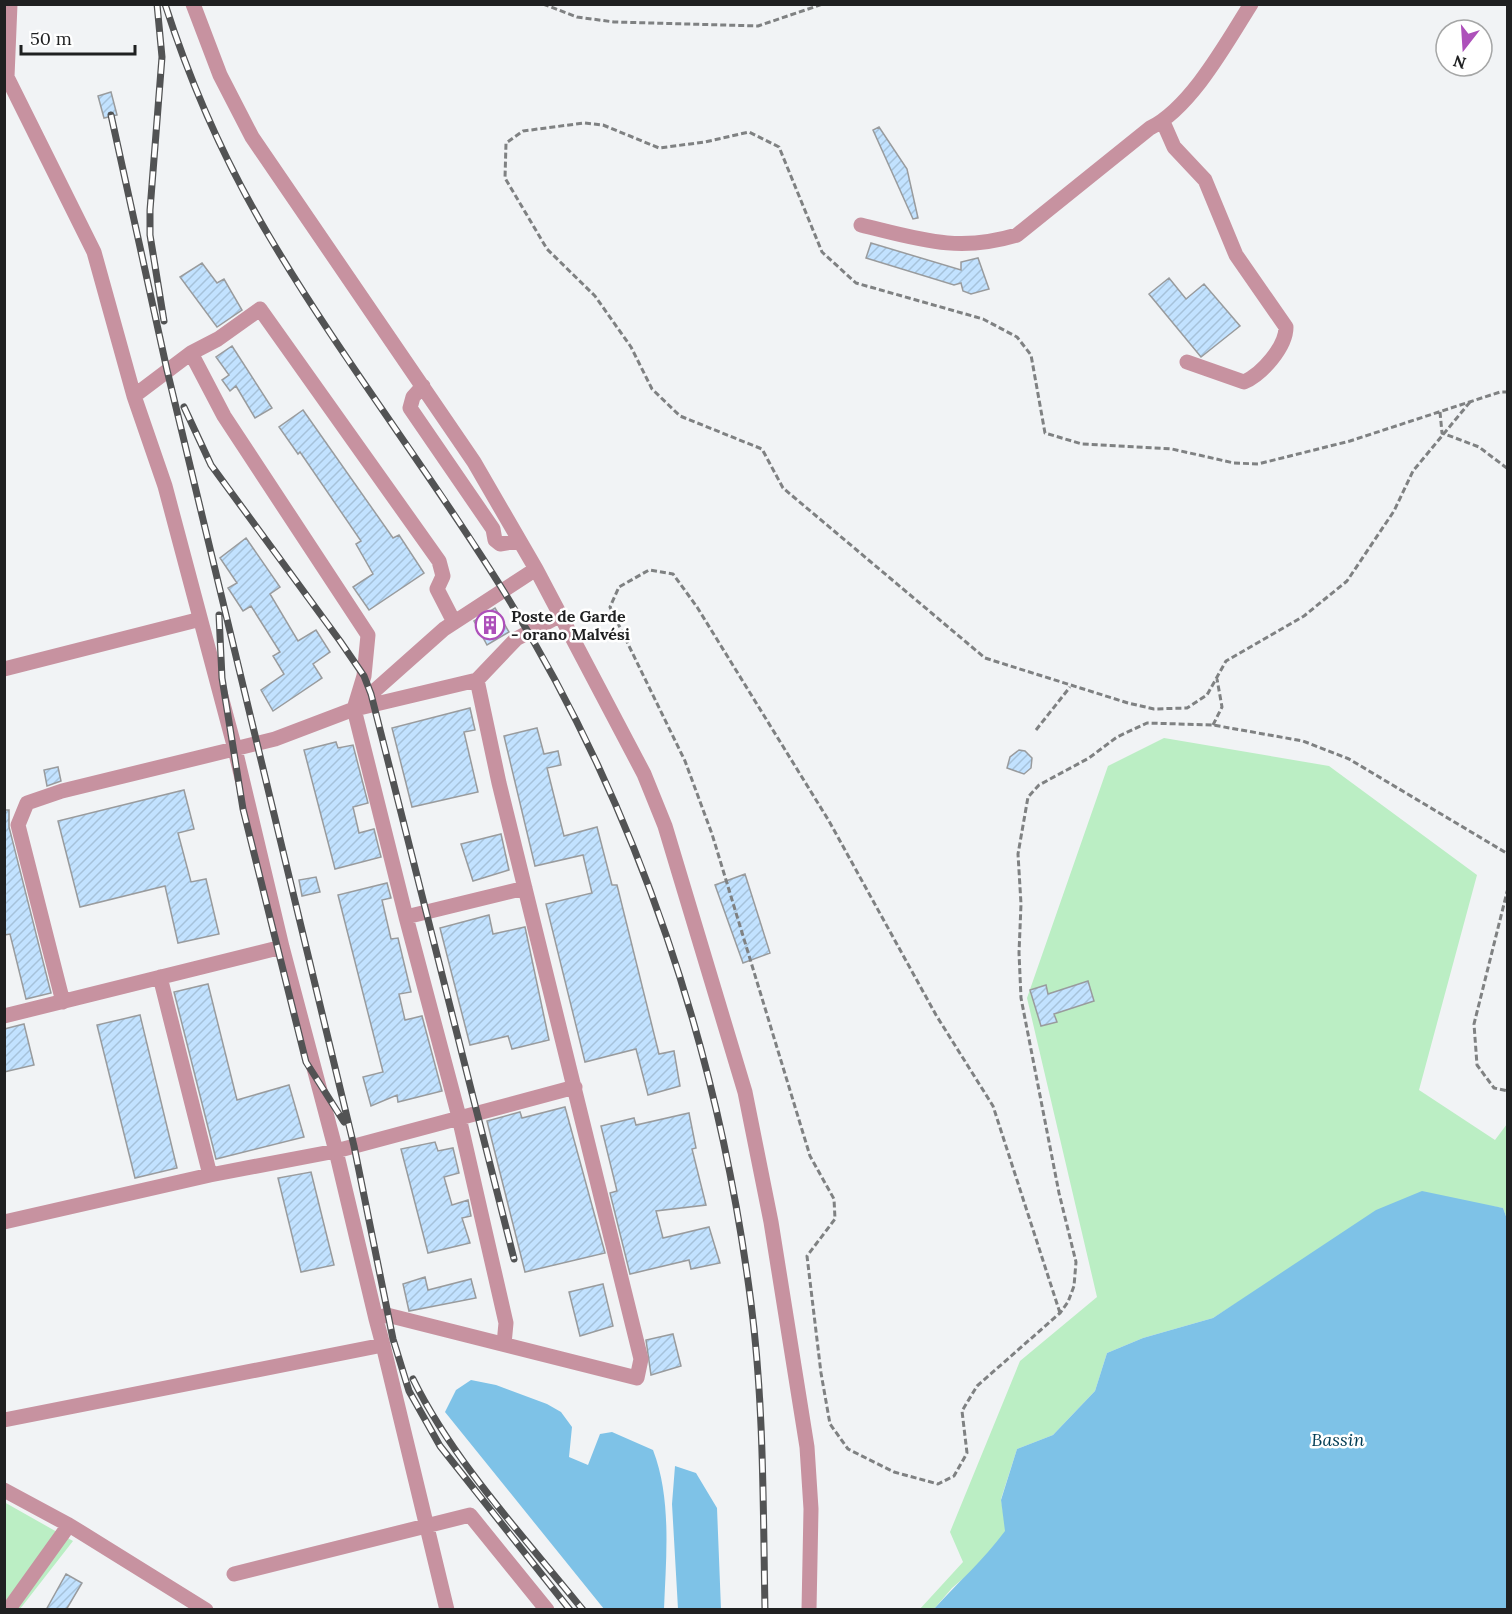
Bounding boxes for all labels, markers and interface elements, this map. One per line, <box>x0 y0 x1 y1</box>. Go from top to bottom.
scale bar <box>21 18 135 56</box>
north arrow <box>1434 18 1494 78</box>
text: 50 m <box>30 27 72 50</box>
text: N <box>1451 51 1468 74</box>
place label: Poste de Garde - orano Malvési <box>511 606 630 644</box>
building icon: Poste de Garde - orano Malvési <box>474 609 506 641</box>
water label: Bassin <box>1311 1428 1365 1451</box>

